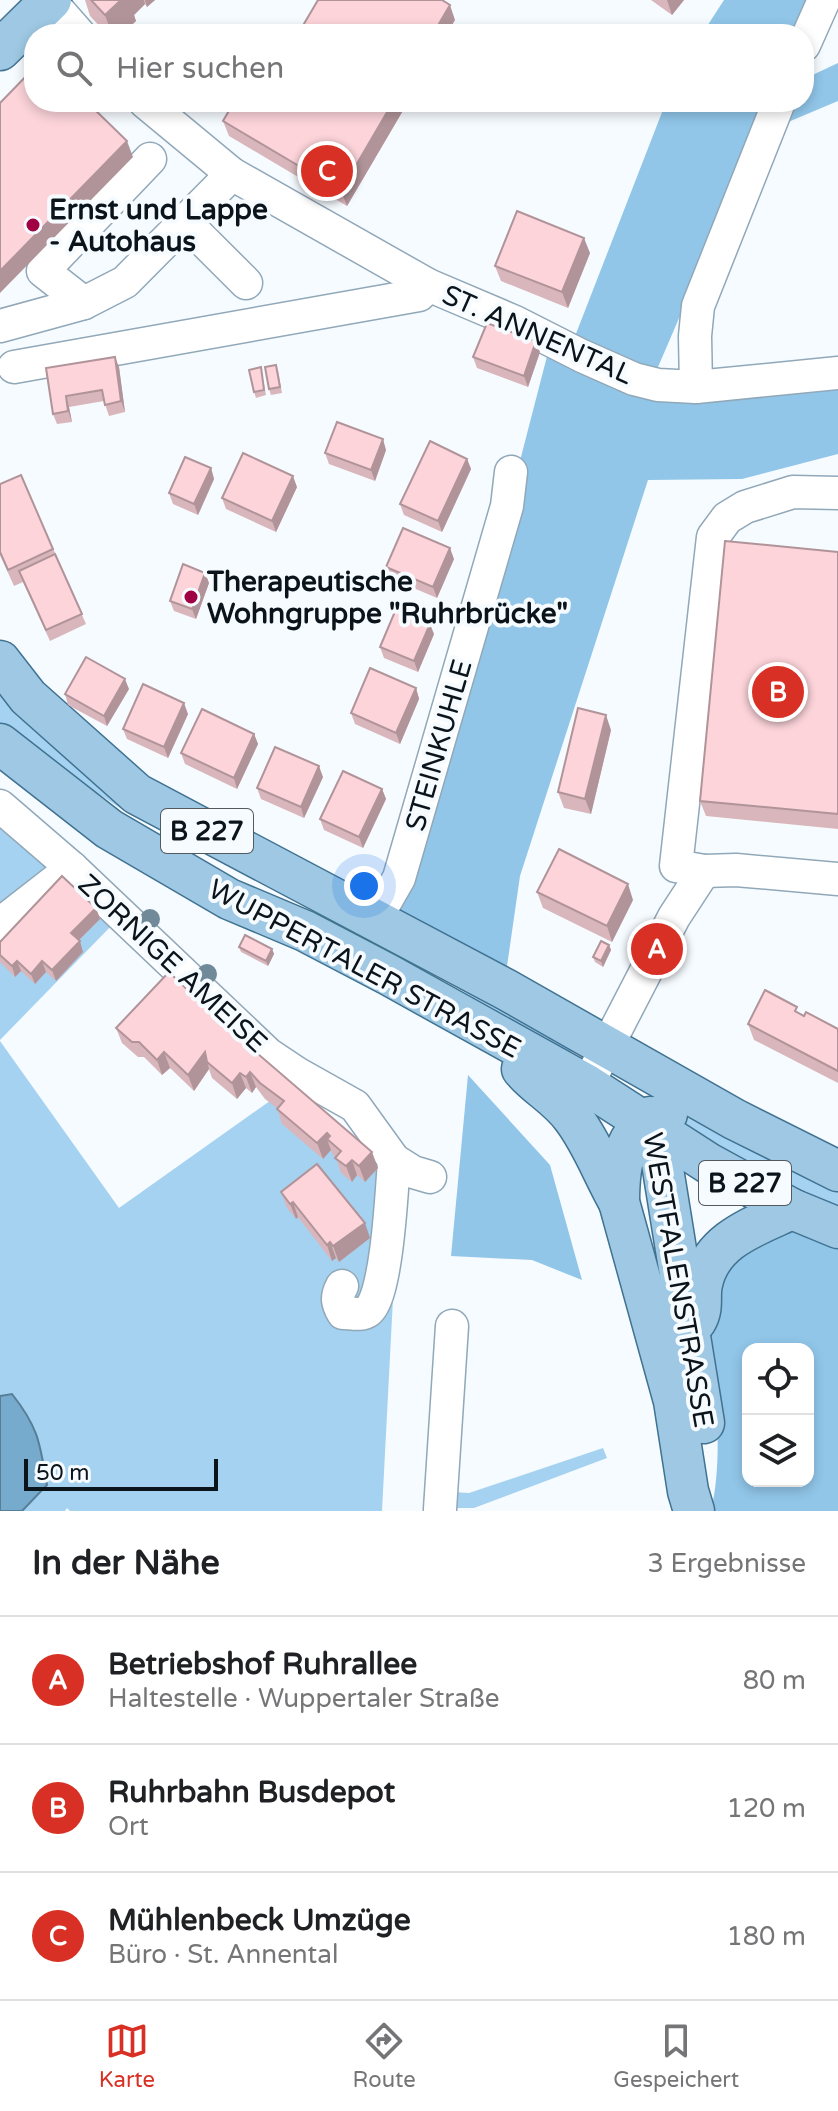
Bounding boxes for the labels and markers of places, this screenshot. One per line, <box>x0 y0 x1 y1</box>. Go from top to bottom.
pin: C <box>301 141 353 201</box>
place label: Ernst und Lappe - Autohaus <box>49 193 268 259</box>
marker: Ernst und Lappe - Autohaus <box>24 216 42 234</box>
place label: Therapeutische Wohngruppe "Ruhrbrücke" <box>206 565 568 631</box>
marker: Therapeutische Wohngruppe "Ruhrbrücke" <box>182 588 200 606</box>
pin: B <box>752 662 804 722</box>
pin: A <box>631 919 683 979</box>

